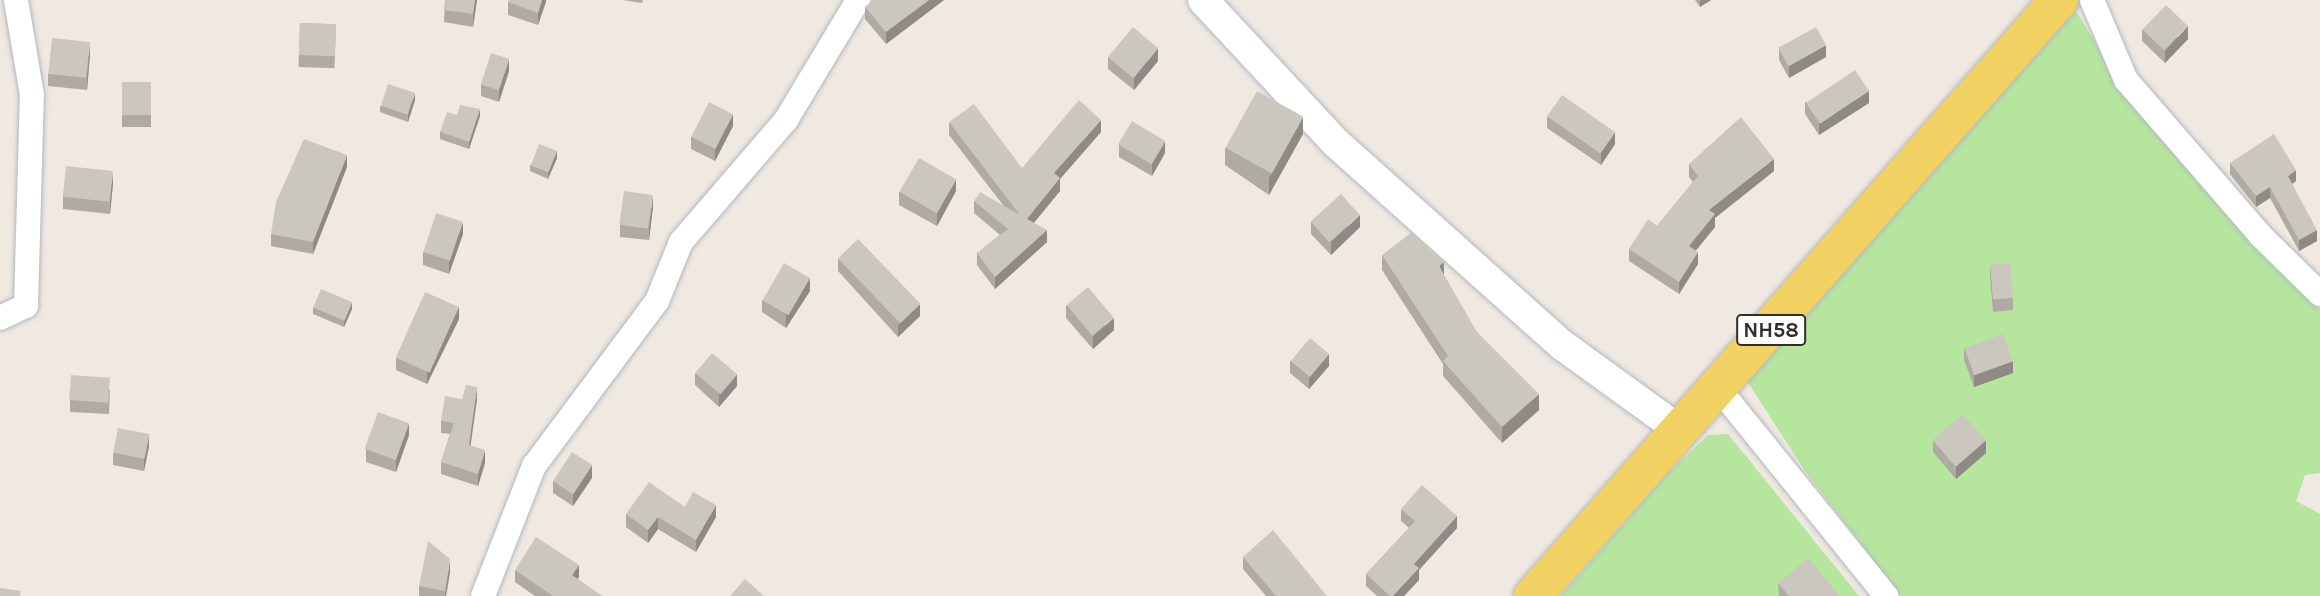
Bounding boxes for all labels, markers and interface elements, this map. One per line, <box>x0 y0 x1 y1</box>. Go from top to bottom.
road number: NH58 <box>1736 312 1806 348</box>

